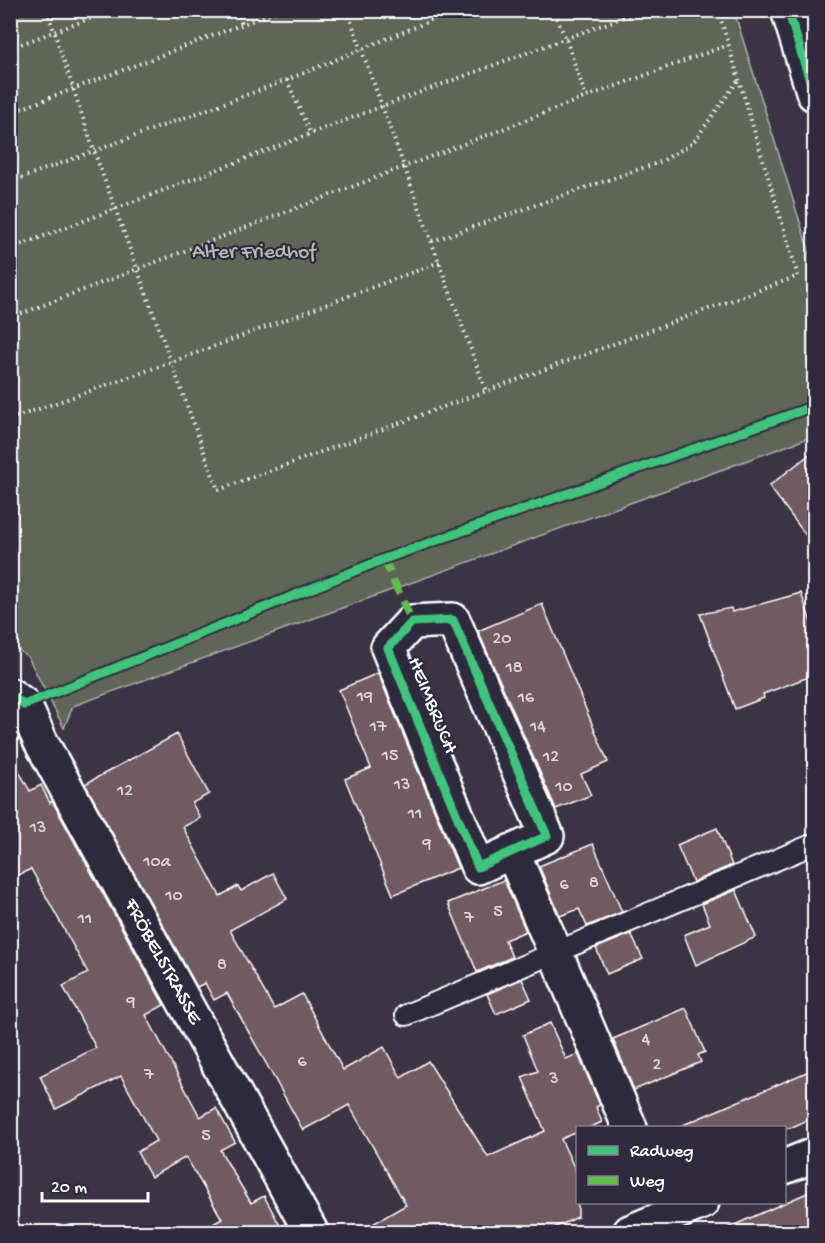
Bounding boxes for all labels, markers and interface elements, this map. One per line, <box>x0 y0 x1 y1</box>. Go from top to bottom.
park label: Alter Friedhof <box>192 241 317 266</box>
house number: 20 <box>492 629 512 650</box>
street label: HEIMBRUCH <box>400 654 462 759</box>
house number: 18 <box>504 658 523 679</box>
house number: 19 <box>356 687 373 708</box>
house number: 16 <box>517 688 535 709</box>
house number: 17 <box>369 717 387 738</box>
house number: 14 <box>529 717 546 738</box>
house number: 15 <box>381 746 398 767</box>
house number: 12 <box>542 747 559 768</box>
house number: 13 <box>393 775 410 796</box>
house number: 10 <box>554 777 573 798</box>
house number: 12 <box>116 781 133 802</box>
house number: 11 <box>407 804 422 825</box>
house number: 13 <box>29 818 46 839</box>
house number: 9 <box>421 834 432 855</box>
house number: 10a <box>142 852 172 873</box>
house number: 8 <box>589 873 599 894</box>
house number: 6 <box>559 875 569 896</box>
house number: 10 <box>164 886 183 907</box>
street label: FRÖBELSTRASSE <box>117 894 207 1030</box>
house number: 5 <box>493 902 503 923</box>
house number: 7 <box>463 908 474 929</box>
house number: 11 <box>77 909 92 930</box>
house number: 8 <box>217 955 227 976</box>
house number: 9 <box>125 992 136 1013</box>
house number: 4 <box>642 1030 651 1051</box>
house number: 6 <box>297 1052 307 1073</box>
house number: 2 <box>653 1055 662 1076</box>
house number: 7 <box>143 1065 154 1086</box>
house number: 3 <box>548 1069 559 1090</box>
house number: 5 <box>201 1126 211 1147</box>
legend <box>576 1126 786 1204</box>
text: Radweg <box>630 1142 693 1163</box>
scale bar <box>42 1165 148 1203</box>
text: Weg <box>630 1172 665 1193</box>
text: 20 m <box>51 1178 87 1199</box>

